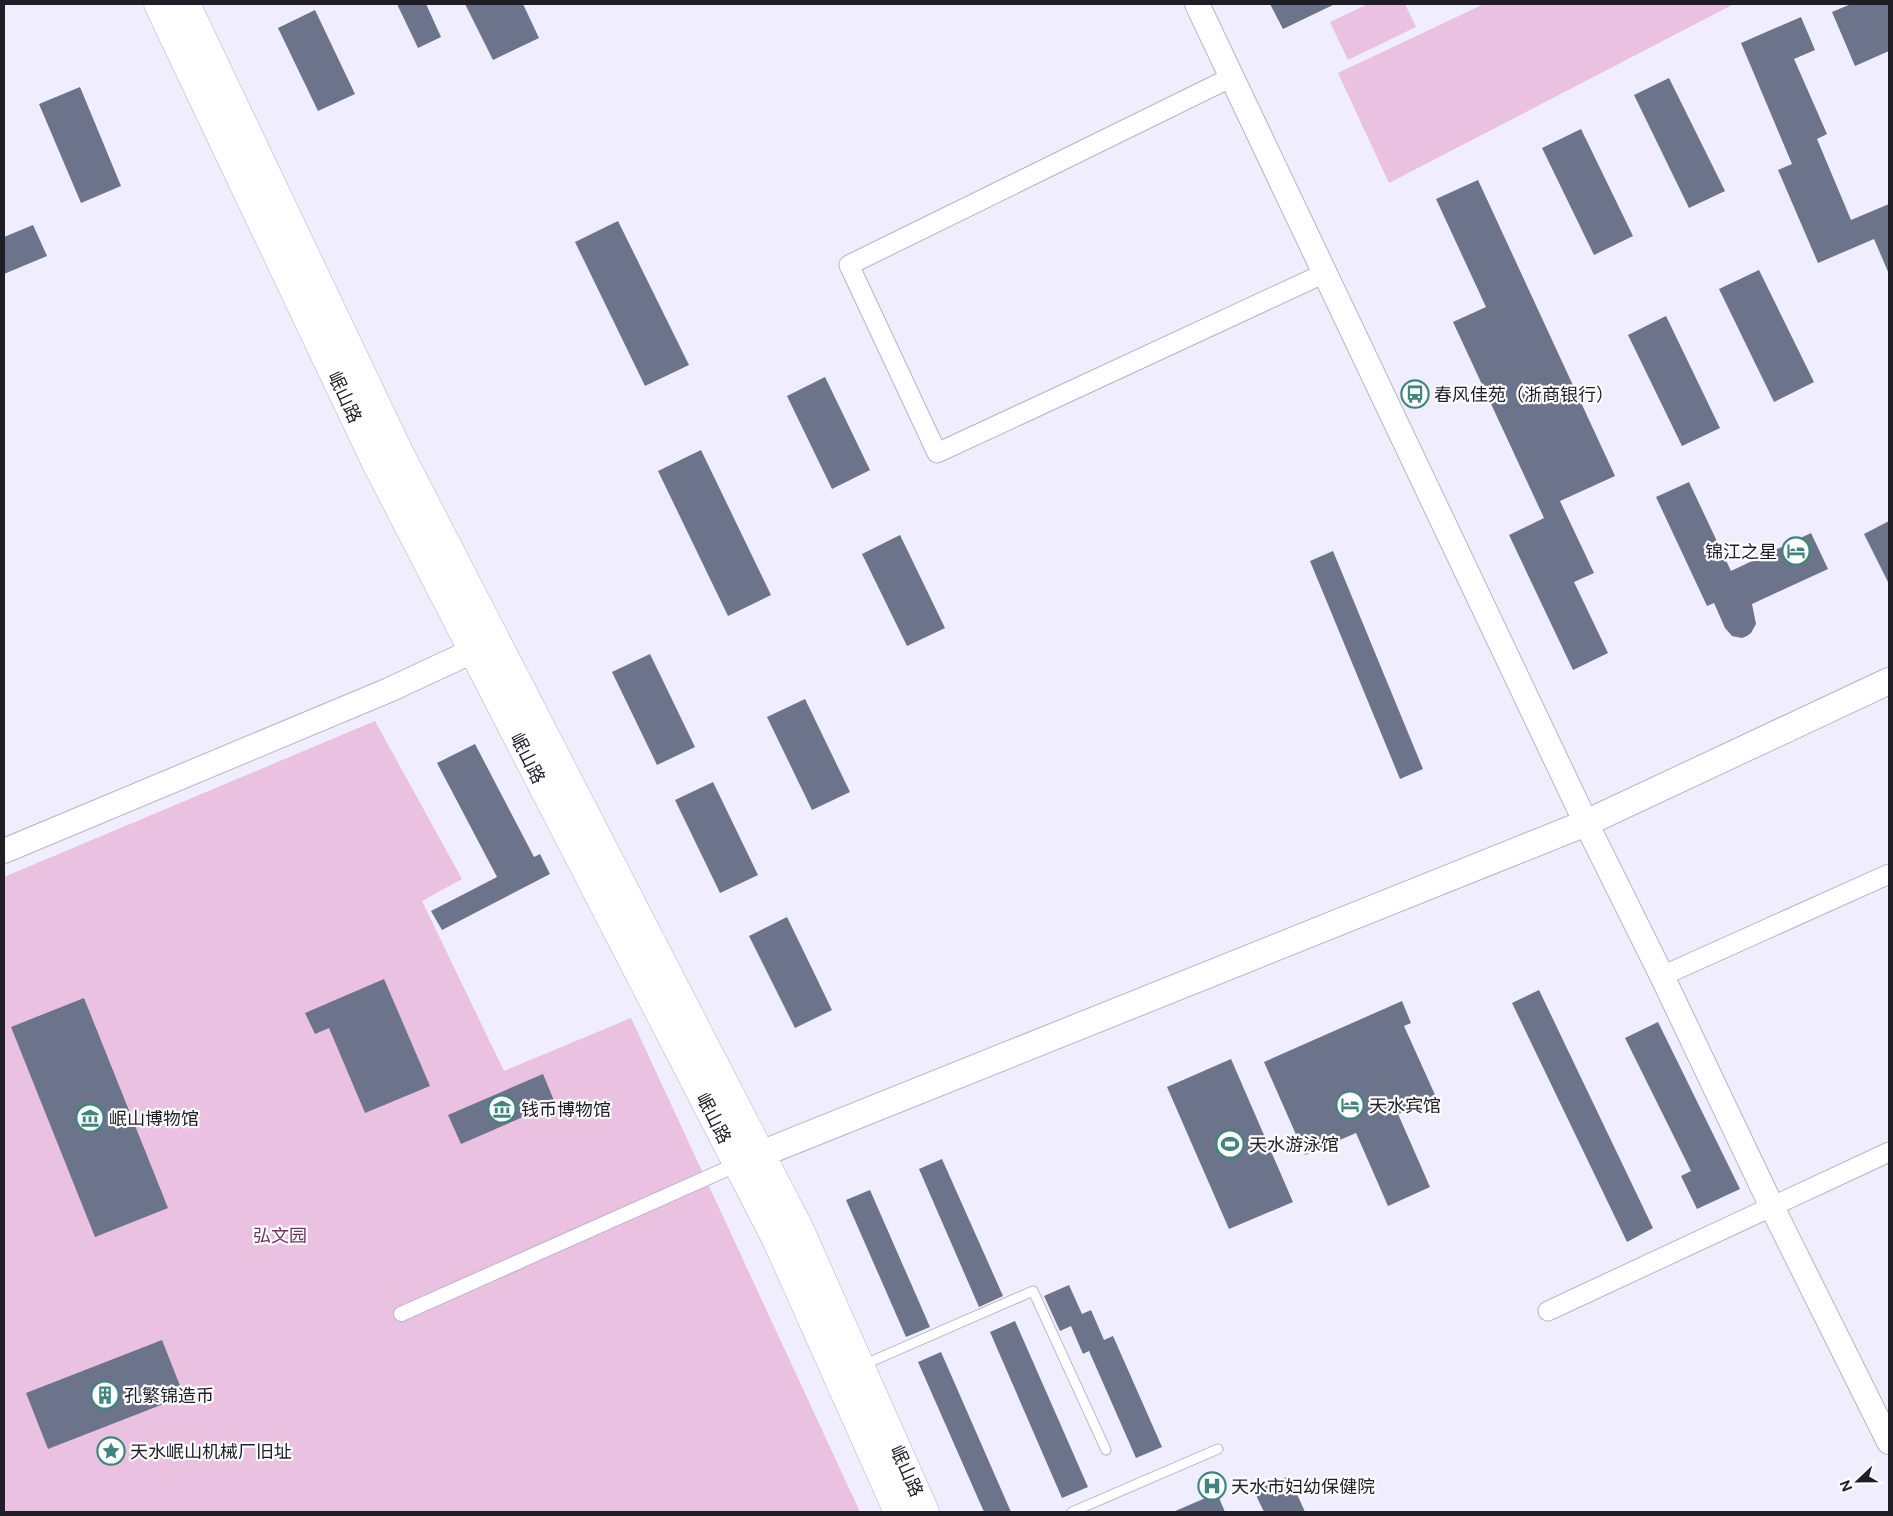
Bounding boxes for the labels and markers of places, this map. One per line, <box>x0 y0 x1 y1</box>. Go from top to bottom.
bus stop icon: 春风佳苑（浙商银行） <box>1400 379 1430 409</box>
place label: 春风佳苑（浙商银行） <box>1434 384 1614 405</box>
hotel icon: 锦江之星 <box>1781 536 1811 566</box>
place label: 锦江之星 <box>1705 541 1777 562</box>
hotel icon: 天水宾馆 <box>1335 1090 1365 1120</box>
museum icon: 钱币博物馆 <box>487 1094 517 1124</box>
place label: 天水宾馆 <box>1369 1095 1441 1116</box>
place label: 钱币博物馆 <box>521 1099 611 1120</box>
museum icon: 岷山博物馆 <box>75 1103 105 1133</box>
place label: 岷山博物馆 <box>109 1108 199 1129</box>
sports icon: 天水游泳馆 <box>1215 1129 1245 1159</box>
place label: 天水游泳馆 <box>1249 1134 1339 1155</box>
building icon: 孔繁锦造币 <box>90 1380 120 1410</box>
place label: 孔繁锦造币 <box>124 1385 214 1406</box>
place icon: 天水岷山机械厂旧址 <box>96 1436 126 1466</box>
place label: 天水岷山机械厂旧址 <box>130 1441 292 1462</box>
hospital icon: 天水市妇幼保健院 <box>1197 1471 1227 1501</box>
place label: 天水市妇幼保健院 <box>1231 1476 1375 1497</box>

